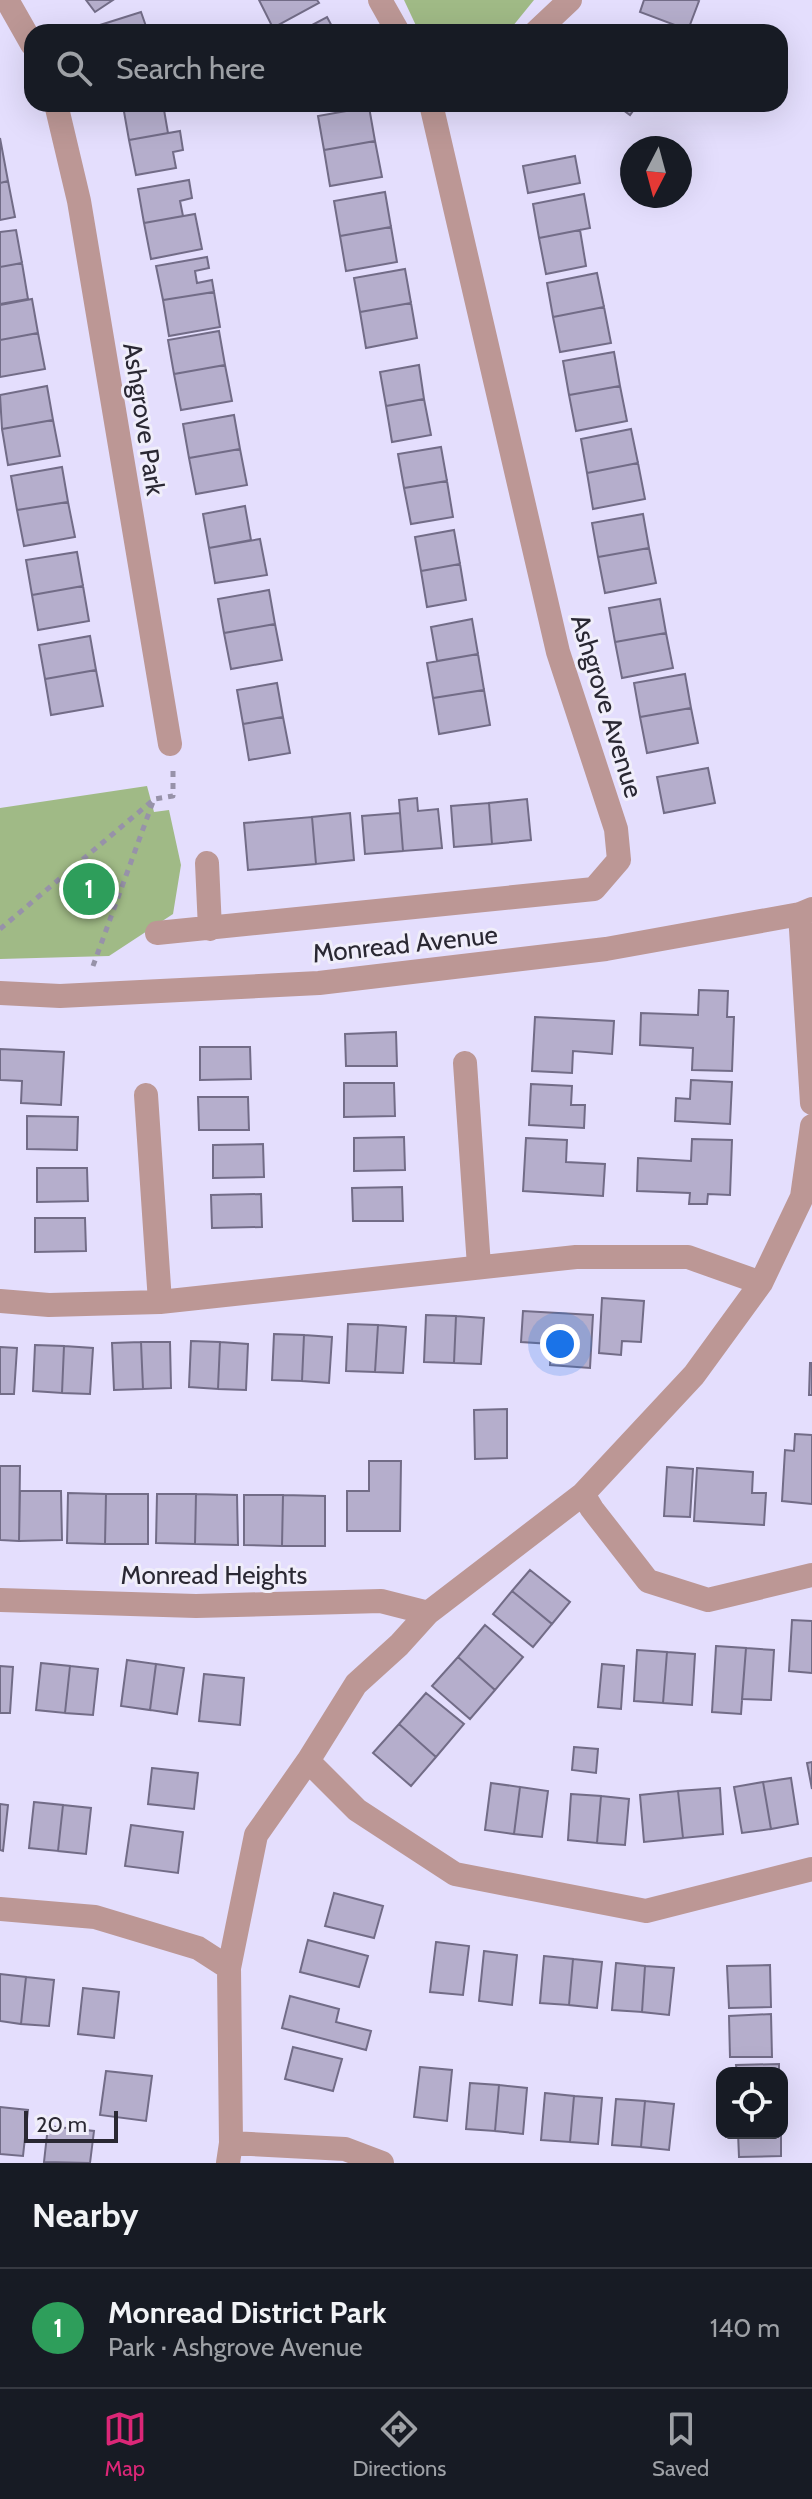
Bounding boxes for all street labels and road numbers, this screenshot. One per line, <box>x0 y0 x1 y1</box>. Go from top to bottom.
street label: Ashgrove Park <box>116 340 172 498</box>
street label: Ashgrove Avenue <box>564 611 650 801</box>
street label: Monread Avenue <box>311 918 499 970</box>
street label: Monread Heights <box>121 1559 308 1591</box>

